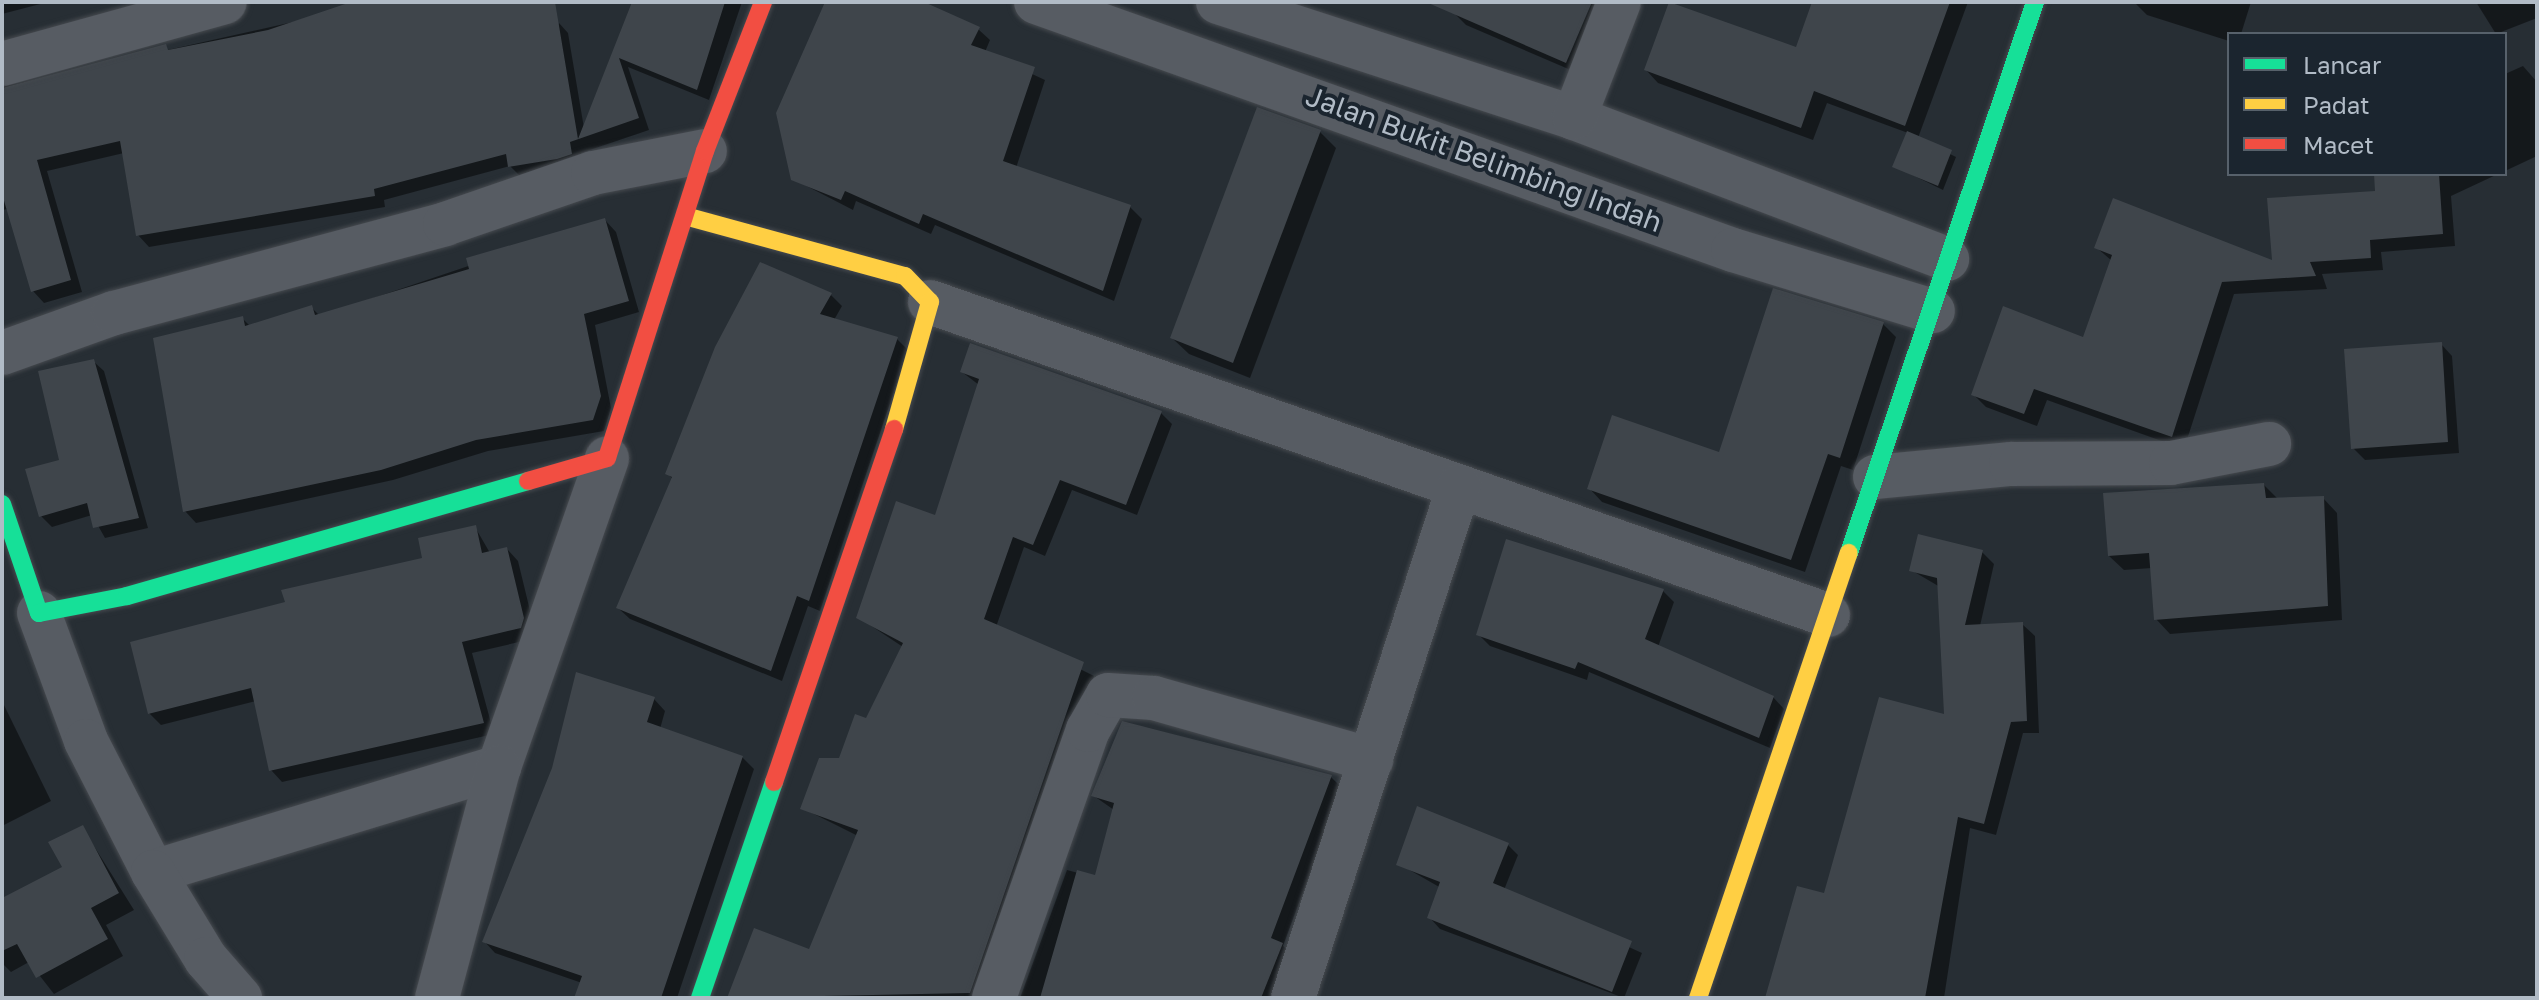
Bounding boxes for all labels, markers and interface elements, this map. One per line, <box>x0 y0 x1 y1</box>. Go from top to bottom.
legend <box>2227 32 2507 176</box>
text: Lancar <box>2303 50 2381 79</box>
street label: Jalan Bukit Belimbing Indah <box>1301 79 1667 239</box>
text: Padat <box>2303 90 2370 119</box>
text: Macet <box>2303 130 2374 159</box>

